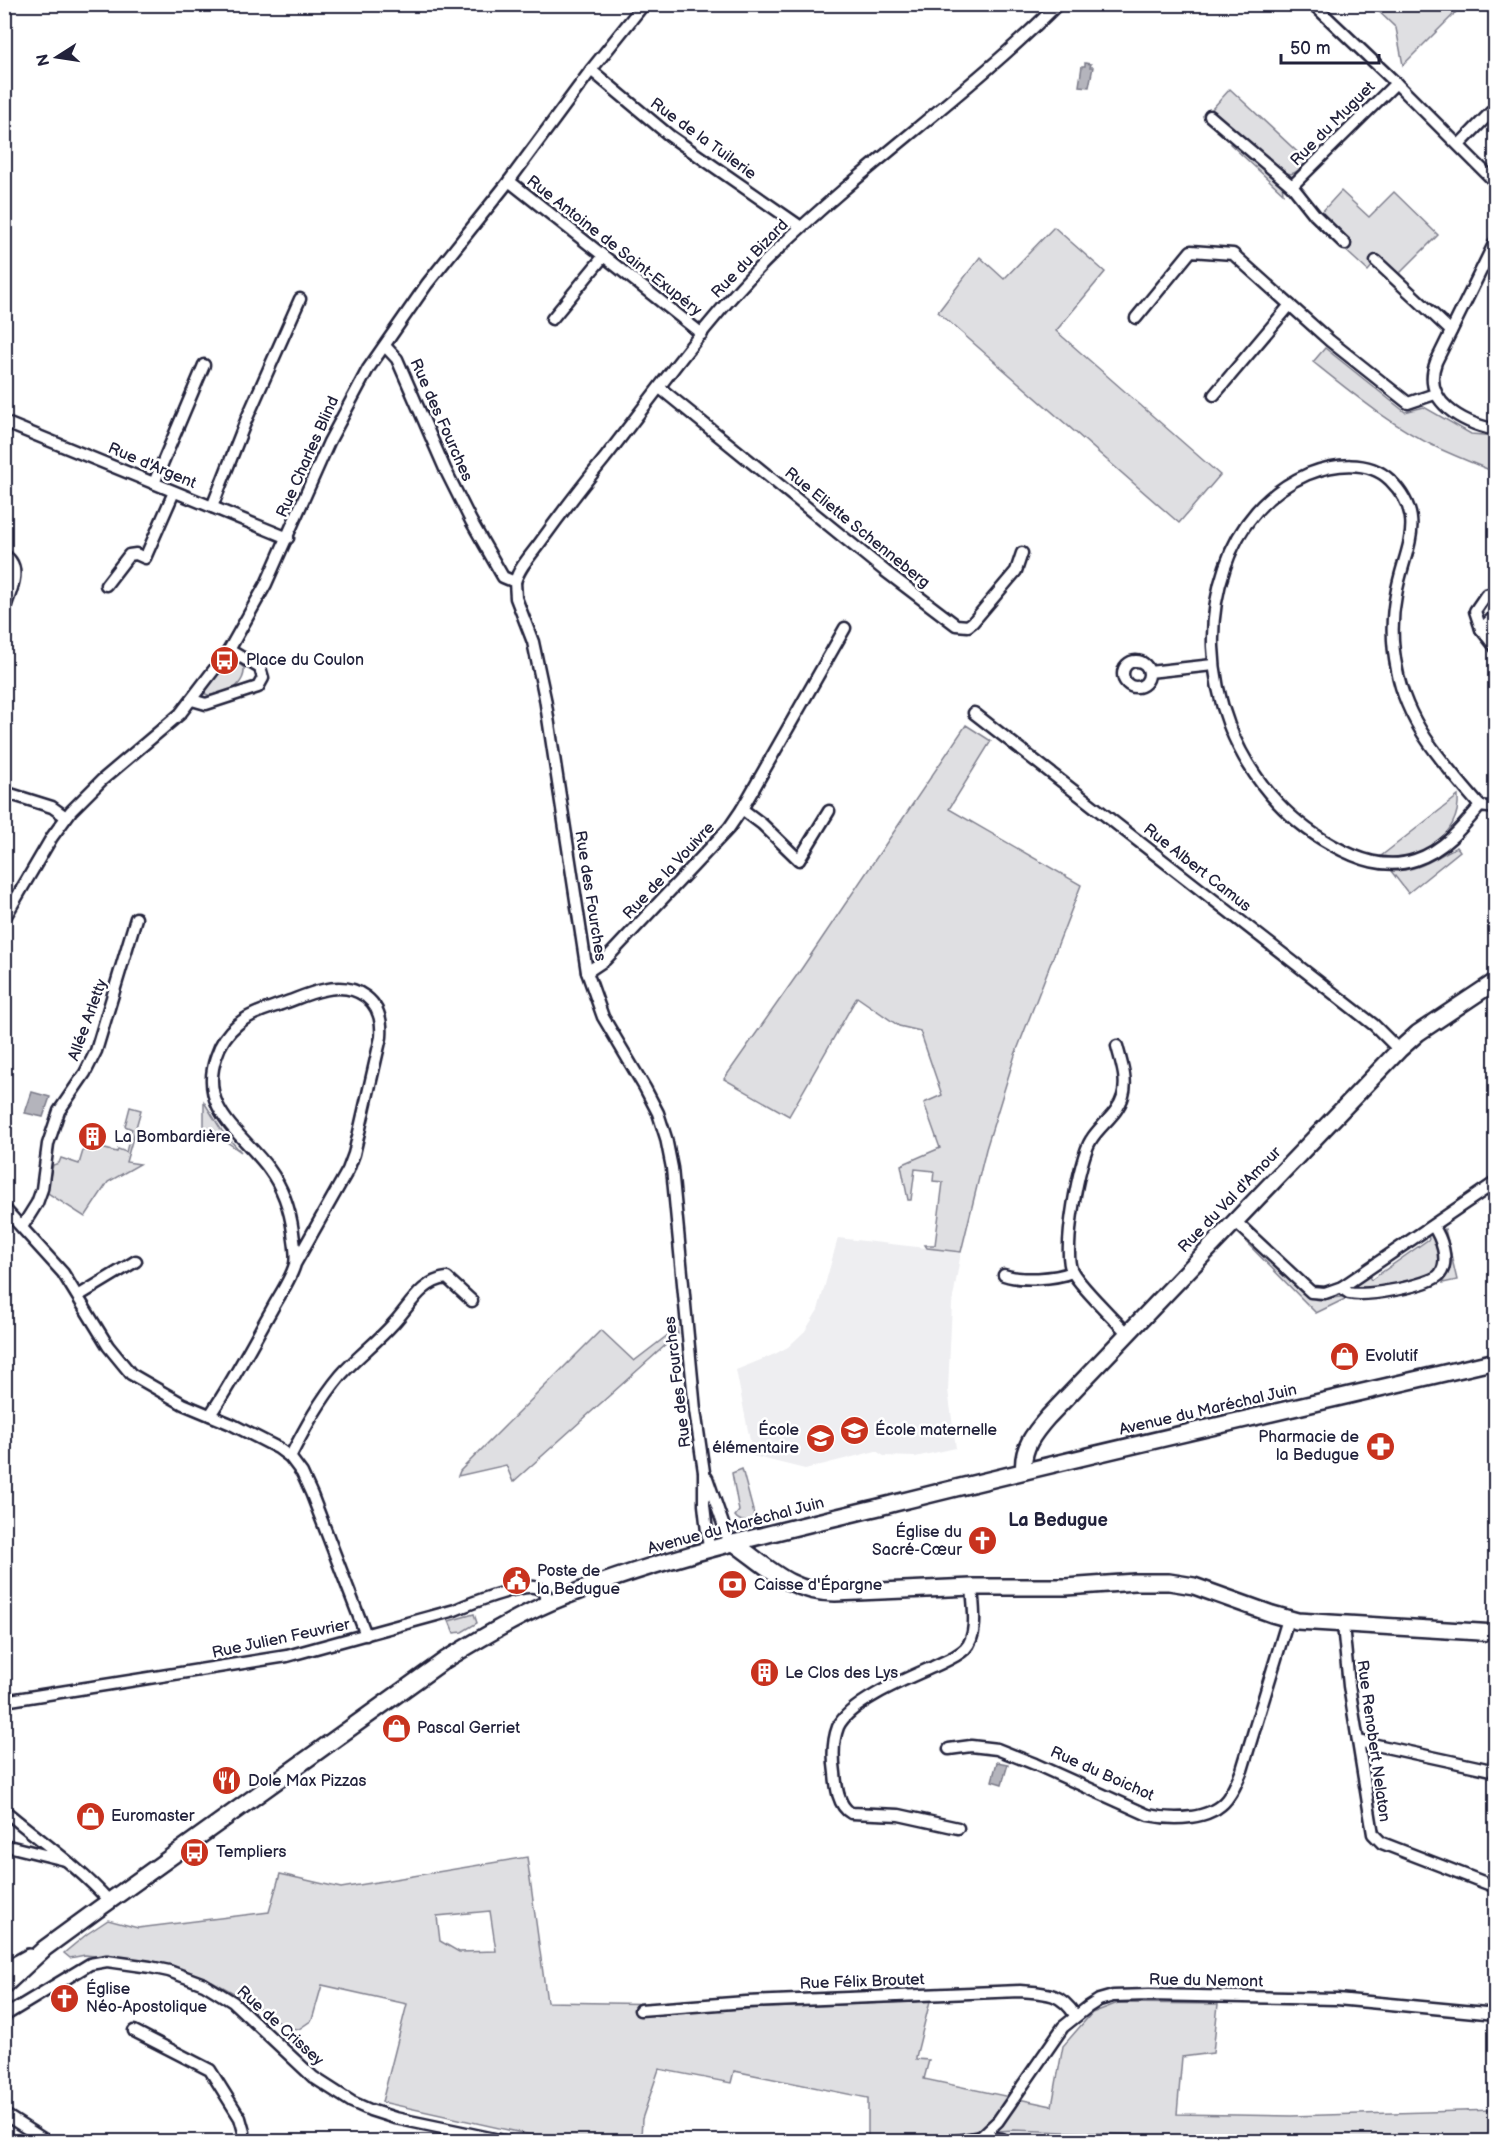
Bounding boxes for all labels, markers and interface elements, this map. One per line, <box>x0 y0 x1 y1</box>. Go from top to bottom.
north arrow <box>27 27 87 87</box>
scale bar <box>1281 27 1378 65</box>
text: 50 m <box>1290 38 1331 59</box>
text: N <box>33 52 54 68</box>
street label: Rue du Muguet <box>1287 78 1379 170</box>
street label: Rue de la Tuilerie <box>646 94 760 184</box>
street label: Rue Antoine de Saint-Exupéry <box>523 172 706 321</box>
street label: Rue du Bizard <box>708 216 792 302</box>
street label: Rue des Fourches <box>405 356 477 484</box>
street label: Rue Charles Blind <box>273 393 343 521</box>
street label: Rue d'Argent <box>105 439 199 493</box>
street label: Rue Eliette Schenneberg <box>780 463 934 593</box>
bus stop icon: Place du Coulon <box>209 644 241 676</box>
place label: Place du Coulon <box>246 651 364 670</box>
street label: Rue de la Vouivre <box>619 818 719 923</box>
street label: Rue Albert Camus <box>1139 820 1255 916</box>
street label: Rue des Fourches <box>570 829 610 963</box>
street label: Allée Arletty <box>64 976 112 1064</box>
building icon: La Bombardière <box>77 1121 109 1153</box>
place label: La Bombardière <box>114 1128 231 1147</box>
street label: Rue du Val d'Amour <box>1175 1143 1286 1257</box>
street label: Rue des Fourches <box>661 1315 695 1449</box>
shop icon: Evolutif <box>1328 1340 1360 1372</box>
place label: Evolutif <box>1365 1347 1418 1366</box>
street label: Avenue du Maréchal Juin <box>1117 1380 1299 1440</box>
school or university icon: École maternelle <box>838 1414 870 1446</box>
place label: École élémentaire <box>712 1419 800 1458</box>
place label: École maternelle <box>875 1419 998 1440</box>
school or university icon: École élémentaire <box>804 1423 836 1455</box>
place label: Pharmacie de la Bedugue <box>1258 1428 1360 1465</box>
pharmacy icon: Pharmacie de la Bedugue <box>1364 1430 1396 1462</box>
street label: Avenue du Maréchal Juin <box>646 1493 826 1559</box>
district label: La Bedugue <box>1008 1510 1108 1531</box>
place label: Église du Sacré-Cœur <box>872 1521 962 1560</box>
church icon: Église du Sacré-Cœur <box>967 1525 999 1557</box>
place label: Poste de la Bedugue <box>537 1562 621 1599</box>
public building icon: Poste de la Bedugue <box>500 1564 532 1596</box>
bank icon: Caisse d'Épargne <box>717 1569 749 1601</box>
place label: Caisse d'Épargne <box>754 1574 883 1595</box>
street label: Rue Julien Feuvrier <box>210 1615 352 1663</box>
building icon: Le Clos des Lys <box>748 1657 780 1689</box>
street label: Rue Renobert Nelaton <box>1352 1659 1394 1823</box>
place label: Le Clos des Lys <box>785 1664 898 1683</box>
shop icon: Pascal Gerriet <box>380 1712 412 1744</box>
place label: Pascal Gerriet <box>417 1719 520 1738</box>
street label: Rue du Boichot <box>1047 1743 1157 1805</box>
restaurant icon: Dole Max Pizzas <box>211 1765 243 1797</box>
place label: Dole Max Pizzas <box>248 1772 366 1791</box>
shop icon: Euromaster <box>74 1800 106 1832</box>
place label: Euromaster <box>111 1807 195 1826</box>
bus stop icon: Templiers <box>179 1836 211 1868</box>
place label: Templiers <box>216 1843 287 1862</box>
street label: Rue Félix Broutet <box>799 1970 925 1994</box>
street label: Rue du Nemont <box>1149 1971 1263 1991</box>
place label: Église Néo-Apostolique <box>86 1978 208 2017</box>
church icon: Église Néo-Apostolique <box>49 1982 81 2014</box>
street label: Rue de Crissey <box>233 1982 328 2070</box>

